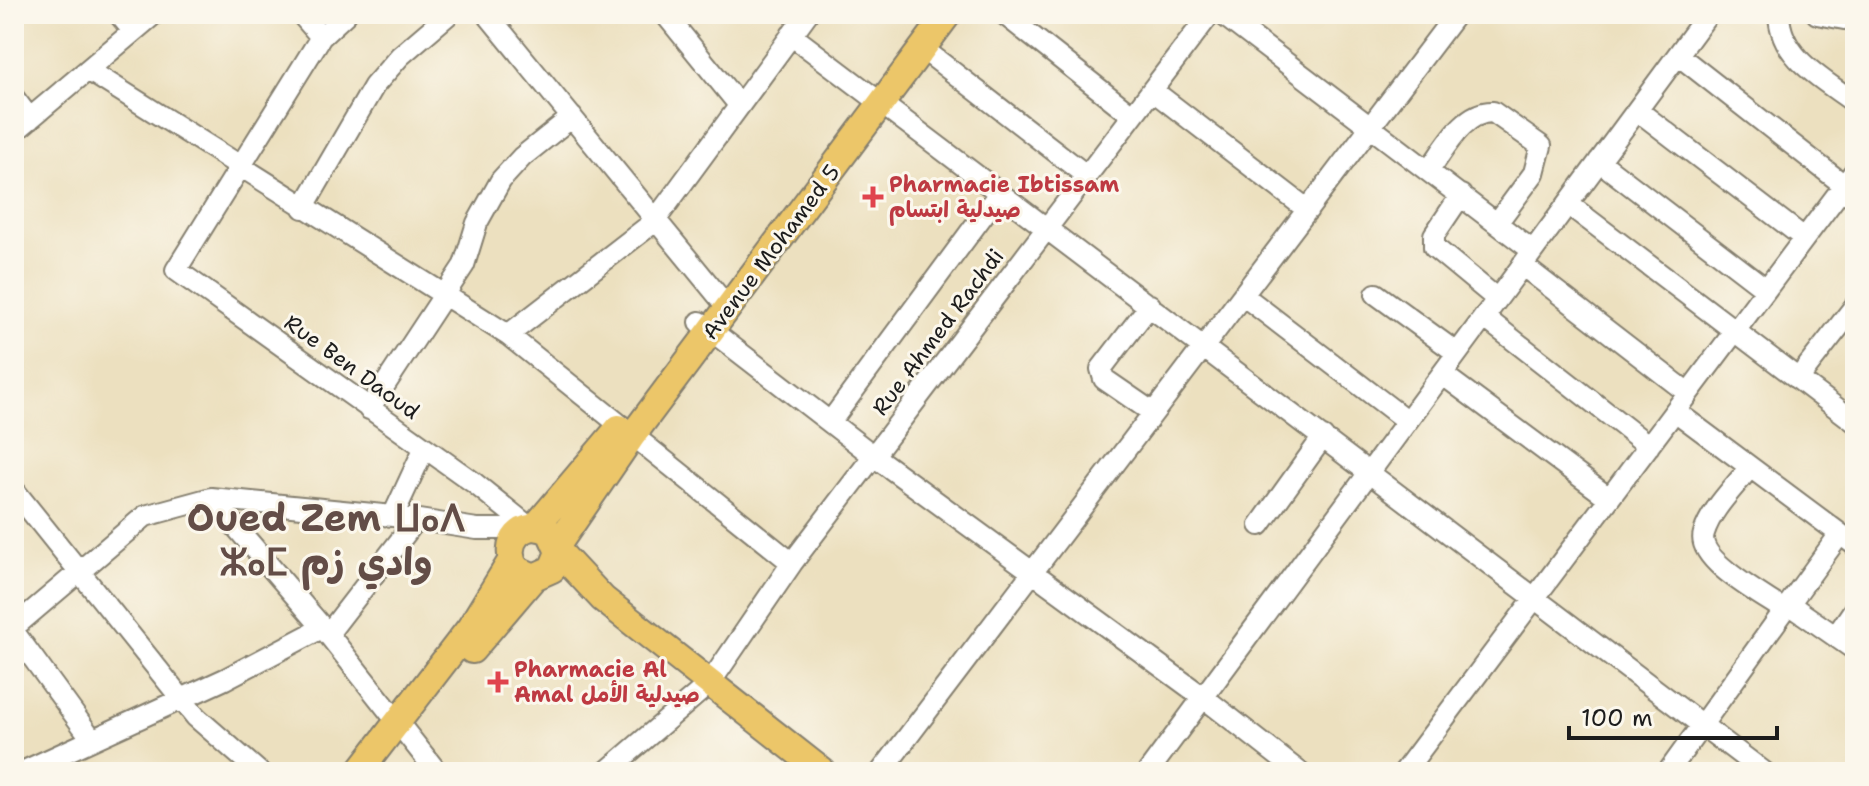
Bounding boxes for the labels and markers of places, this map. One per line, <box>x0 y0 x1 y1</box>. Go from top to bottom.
place label: Pharmacie Ibtissam صيدلية ابتسام <box>889 170 1119 226</box>
marker: Pharmacie Ibtissam صيدلية ابتسام <box>864 188 882 206</box>
place label: Pharmacie Al Amal صيدلية الأمل <box>514 655 700 709</box>
marker: Pharmacie Al Amal صيدلية الأمل <box>489 673 507 691</box>

